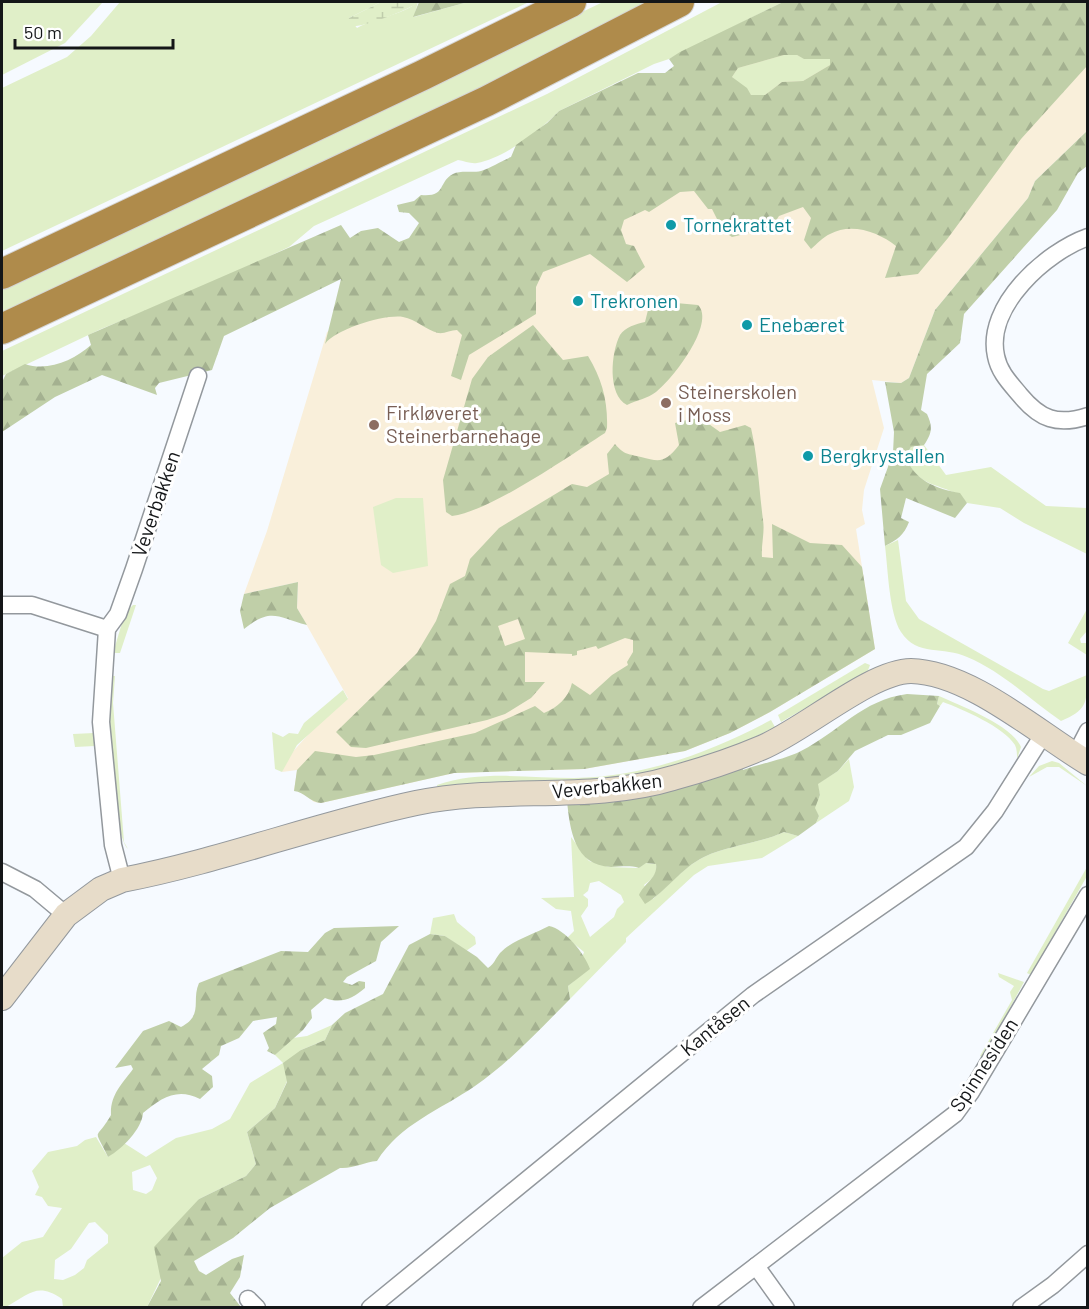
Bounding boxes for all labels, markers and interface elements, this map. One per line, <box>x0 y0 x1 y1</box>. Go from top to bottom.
scale bar <box>15 12 172 50</box>
text: 50 m <box>24 21 62 43</box>
place label: Tornekrattet <box>683 212 792 236</box>
marker: Tornekrattet <box>664 218 678 232</box>
place label: Trekronen <box>590 288 678 312</box>
marker: Trekronen <box>571 294 585 308</box>
place label: Enebæret <box>759 312 845 336</box>
marker: Enebæret <box>740 318 754 332</box>
place label: Steinerskolen i Moss <box>678 379 797 426</box>
marker: Steinerskolen i Moss <box>659 396 673 410</box>
place label: Firkløveret Steinerbarnehage <box>386 400 541 447</box>
marker: Firkløveret Steinerbarnehage <box>367 418 381 432</box>
place label: Bergkrystallen <box>820 443 945 467</box>
street label: Veverbakken <box>126 448 184 560</box>
marker: Bergkrystallen <box>801 449 815 463</box>
street label: Veverbakken <box>551 767 663 803</box>
street label: Kantåsen <box>675 990 754 1060</box>
street label: Spinnesiden <box>944 1013 1022 1116</box>

